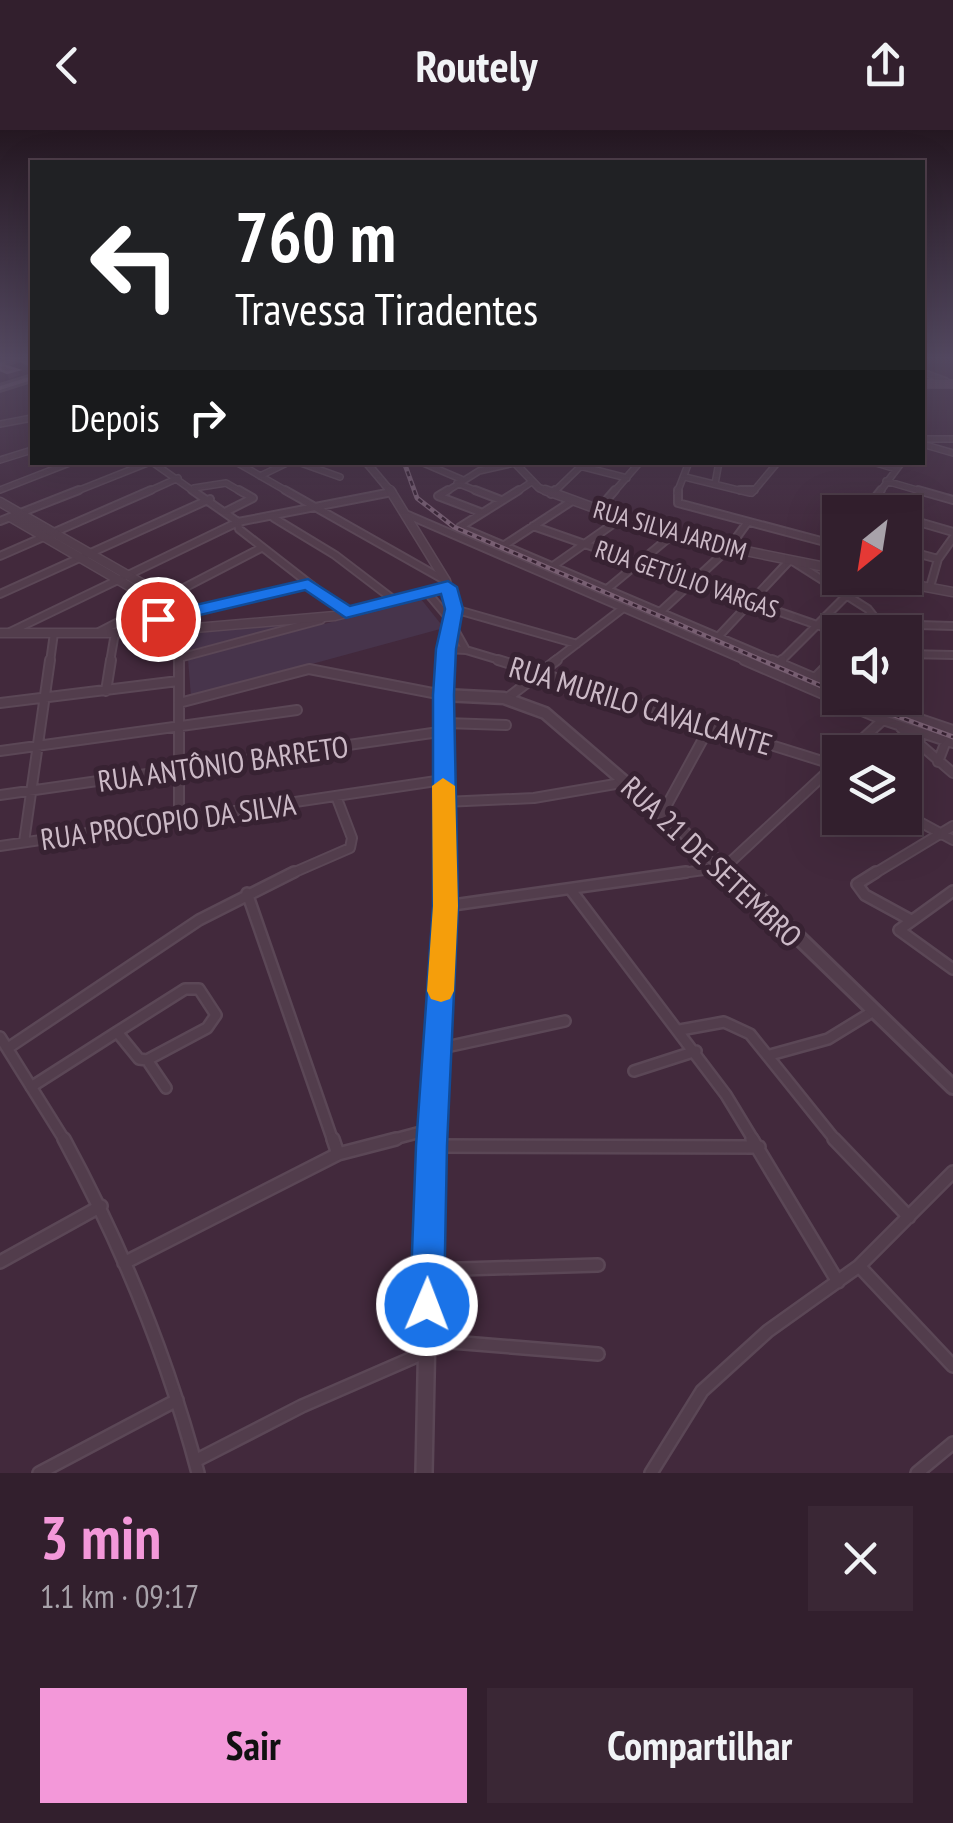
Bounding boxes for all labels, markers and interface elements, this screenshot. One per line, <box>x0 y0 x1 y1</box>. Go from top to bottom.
text: Routely <box>415 36 538 94</box>
icon: back <box>40 38 95 93</box>
icon: share <box>858 38 913 93</box>
text: 760 m <box>235 191 396 281</box>
icon: left <box>70 200 200 330</box>
text: Travessa Tiradentes <box>235 279 538 337</box>
icon: right <box>180 390 235 445</box>
text: Depois <box>70 393 160 442</box>
street label: RUA SILVA JARDIM <box>590 493 750 567</box>
north arrow <box>822 495 922 595</box>
map controls <box>822 495 922 835</box>
street label: RUA GETÚLIO VARGAS <box>591 533 783 625</box>
pin <box>116 577 201 662</box>
icon: arrive <box>131 592 186 647</box>
button: sound <box>822 615 922 715</box>
street label: RUA MURILO CAVALCANTE <box>505 647 777 763</box>
street label: RUA ANTÔNIO BARRETO <box>95 726 351 800</box>
button: layers <box>822 735 922 835</box>
street label: RUA 21 DE SETEMBRO <box>613 767 811 955</box>
street label: RUA PROCOPIO DA SILVA <box>38 784 299 858</box>
position arrow <box>375 1253 479 1357</box>
text: 3 min <box>40 1498 161 1576</box>
button: close <box>808 1506 913 1611</box>
text: 1.1 km · 09:17 <box>40 1575 199 1617</box>
button: Sair <box>40 1688 467 1803</box>
button: Compartilhar <box>487 1688 913 1803</box>

